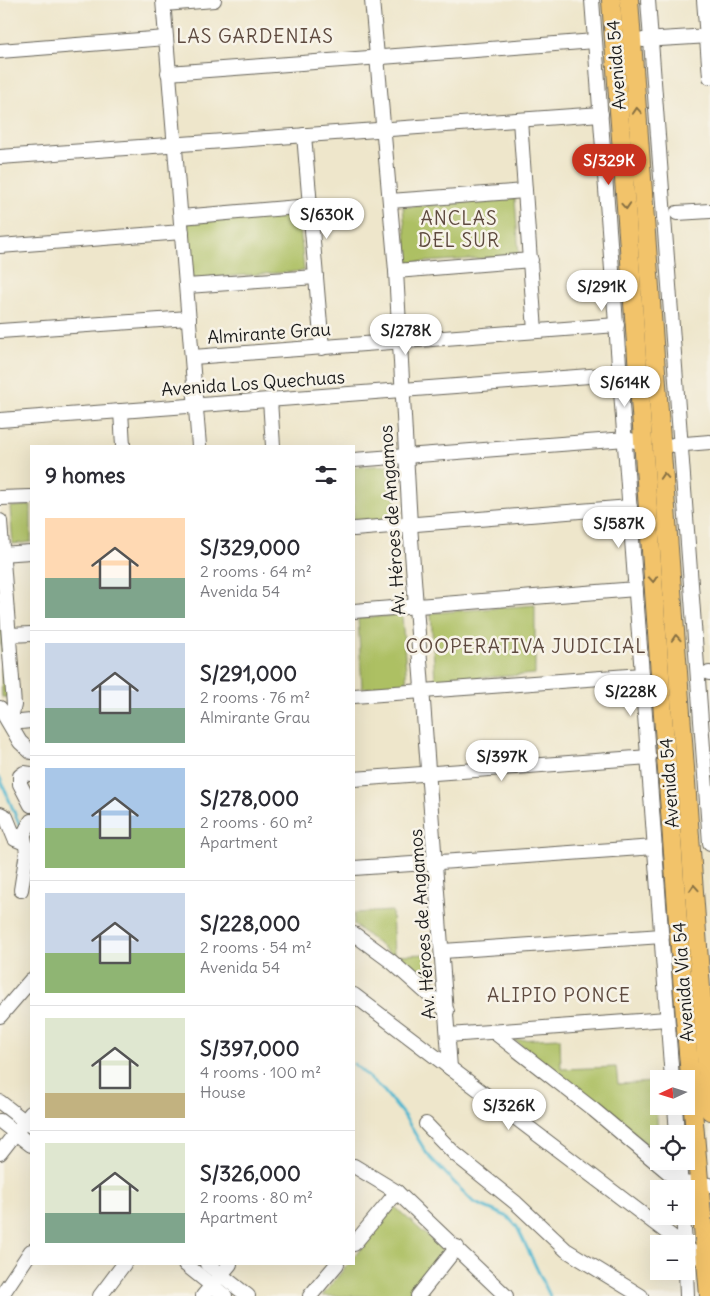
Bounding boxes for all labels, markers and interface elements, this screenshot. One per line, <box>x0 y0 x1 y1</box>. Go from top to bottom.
street label: Avenida 54 <box>601 19 631 111</box>
district label: LAS GARDENIAS <box>176 24 334 48</box>
one-way arrow <box>632 106 643 114</box>
pin: S/329K <box>568 144 650 186</box>
text: S/329K <box>583 150 635 170</box>
pin: S/630K <box>286 198 368 240</box>
one-way arrow <box>621 202 632 210</box>
text: S/630K <box>300 204 354 224</box>
district label: ANCLAS DEL SUR <box>418 206 500 252</box>
pin: S/291K <box>561 270 643 312</box>
text: S/291K <box>578 276 626 296</box>
pin: S/278K <box>365 314 447 356</box>
street label: Almirante Grau <box>206 317 332 349</box>
text: S/278K <box>381 320 431 340</box>
street label: Avenida Los Quechuas <box>161 365 345 401</box>
pin: S/614K <box>584 366 666 408</box>
text: S/614K <box>600 372 650 392</box>
street label: Av. Héroes de Angamos <box>374 424 410 616</box>
icon: filters <box>312 461 340 489</box>
text: 9 homes <box>45 462 125 489</box>
one-way arrow <box>659 472 670 480</box>
pin: S/587K <box>578 506 660 549</box>
text: S/587K <box>594 513 644 533</box>
text: S/329,000 <box>200 534 300 561</box>
icon: home <box>85 538 145 598</box>
text: 2 rooms · 64 m² <box>200 561 312 581</box>
one-way arrow <box>648 575 659 583</box>
text: Avenida 54 <box>200 581 280 601</box>
district label: COOPERATIVA JUDICIAL <box>405 634 647 658</box>
one-way arrow <box>671 634 682 642</box>
text: S/291,000 <box>200 660 297 687</box>
icon: home <box>85 663 145 723</box>
pin: S/228K <box>590 674 672 717</box>
text: S/228K <box>605 681 657 701</box>
text: 2 rooms · 76 m² <box>200 687 310 707</box>
text: Almirante Grau <box>200 707 310 727</box>
street label: Avenida 54 <box>654 737 684 829</box>
pin: S/397K <box>461 740 543 782</box>
text: S/397K <box>477 746 527 766</box>
text: S/278,000 <box>200 785 299 812</box>
icon: home <box>85 788 145 848</box>
text: 2 rooms · 60 m² <box>200 812 313 832</box>
street label: Av. Héroes de Angamos <box>404 828 440 1020</box>
text: Apartment <box>200 832 278 852</box>
one-way arrow <box>689 883 700 891</box>
text: S/228,000 <box>200 910 300 937</box>
icon: home <box>85 913 145 973</box>
street label: Avenida Vía 54 <box>667 921 699 1043</box>
text: 2 rooms · 54 m² <box>200 937 312 957</box>
text: Avenida 54 <box>200 957 280 977</box>
district label: ALIPIO PONCE <box>487 983 631 1007</box>
text: S/397,000 <box>200 1035 299 1062</box>
icon: home <box>85 1038 145 1098</box>
text: 4 rooms · 100 m² <box>200 1062 321 1082</box>
north arrow <box>650 1070 695 1115</box>
map controls <box>650 1070 695 1280</box>
text: House <box>200 1082 246 1102</box>
pin: S/326K <box>468 1088 550 1131</box>
text: S/326K <box>483 1095 535 1115</box>
button: locate <box>650 1125 695 1170</box>
text: S/326,000 <box>200 1160 301 1187</box>
icon: home <box>85 1163 145 1223</box>
button: + <box>650 1180 695 1225</box>
text: 2 rooms · 80 m² <box>200 1187 313 1207</box>
text: Apartment <box>200 1207 278 1227</box>
button: − <box>650 1235 695 1280</box>

